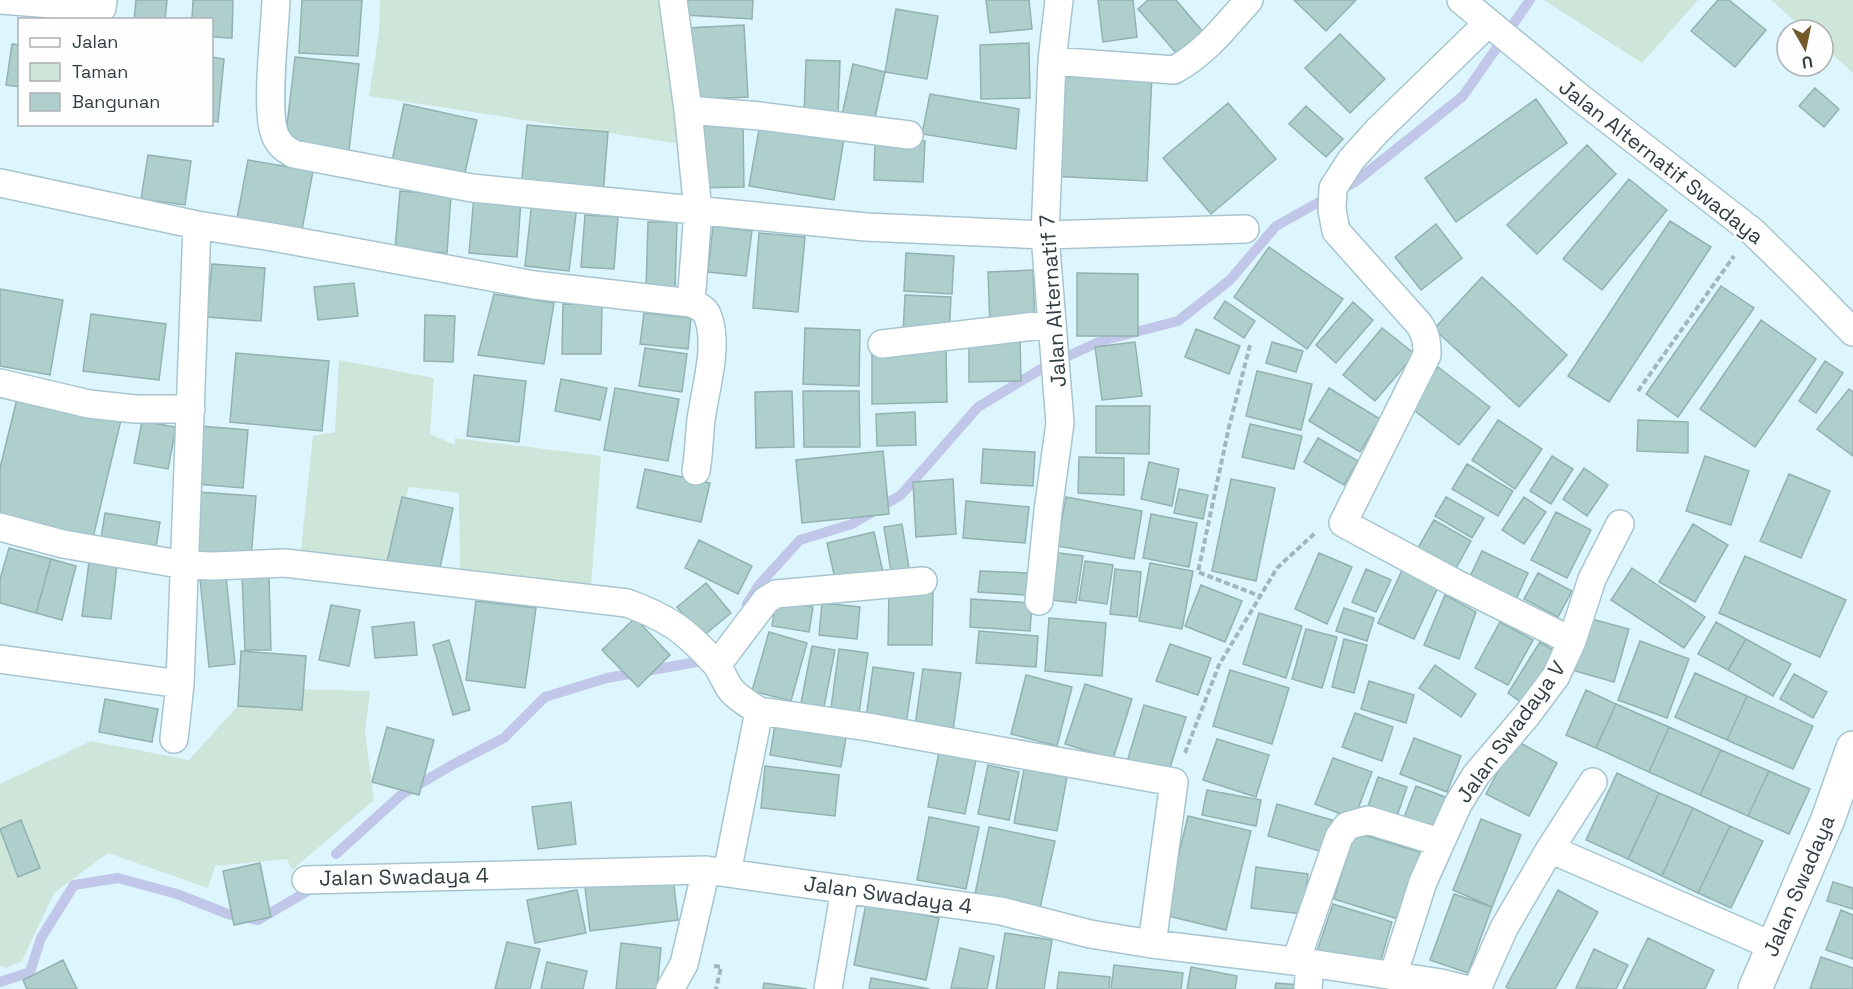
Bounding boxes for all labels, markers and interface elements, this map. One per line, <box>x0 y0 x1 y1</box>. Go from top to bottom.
legend <box>18 18 213 126</box>
north arrow <box>1775 18 1835 78</box>
text: Jalan <box>72 30 118 53</box>
text: U <box>1800 51 1814 74</box>
text: Taman <box>72 60 128 83</box>
street label: Jalan Alternatif Swadaya <box>1553 73 1769 250</box>
text: Bangunan <box>72 90 160 113</box>
street label: Jalan Alternatif 7 <box>1033 214 1072 388</box>
street label: Jalan Swadaya V <box>1450 655 1571 808</box>
street label: Jalan Swadaya <box>1757 811 1840 961</box>
street label: Jalan Swadaya 4 <box>319 862 489 891</box>
street label: Jalan Swadaya 4 <box>802 869 974 920</box>

